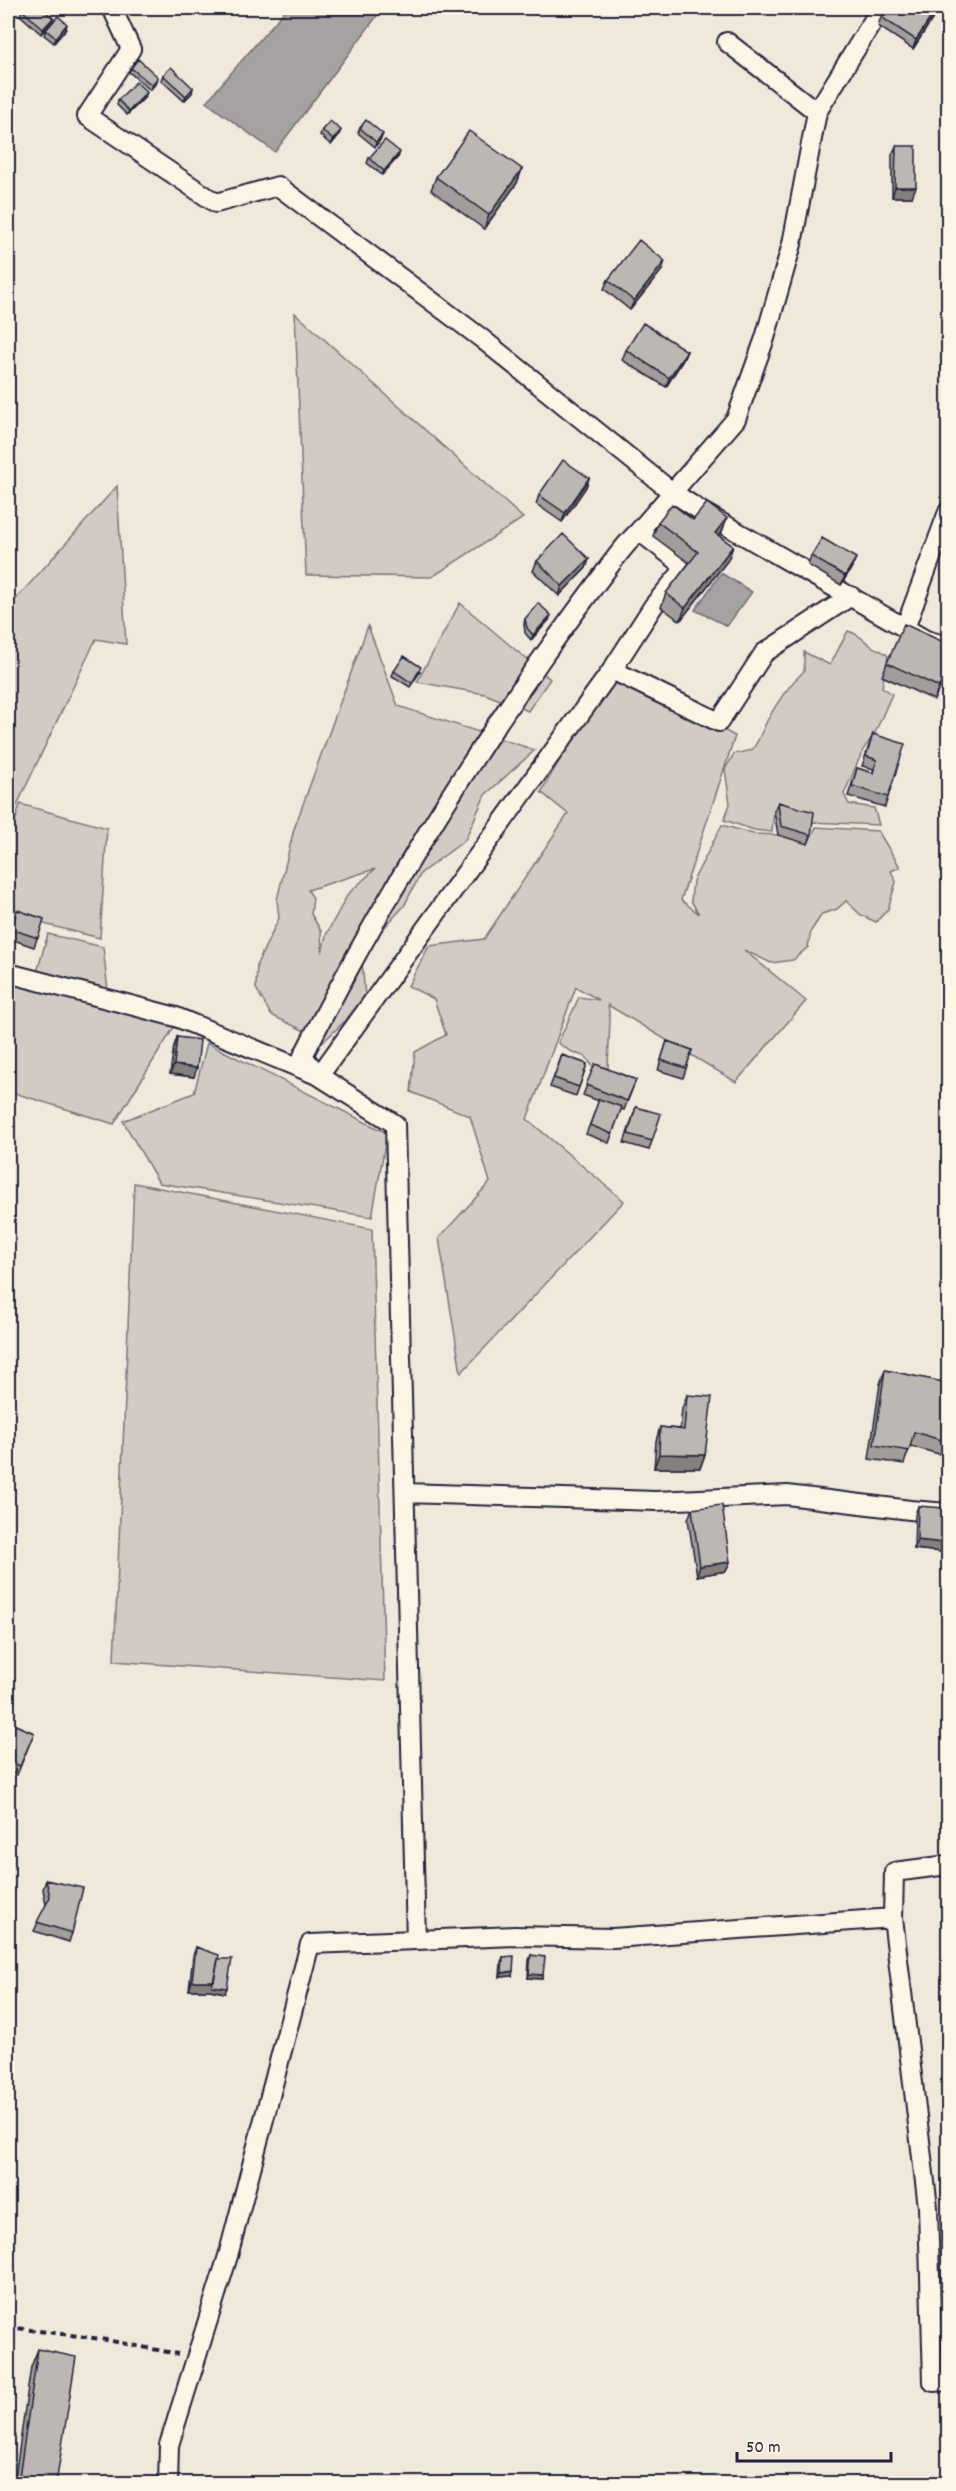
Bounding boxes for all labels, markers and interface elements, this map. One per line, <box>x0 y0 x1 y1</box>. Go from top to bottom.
scale bar <box>737 2425 892 2463</box>
text: 50 m <box>746 2436 781 2461</box>

